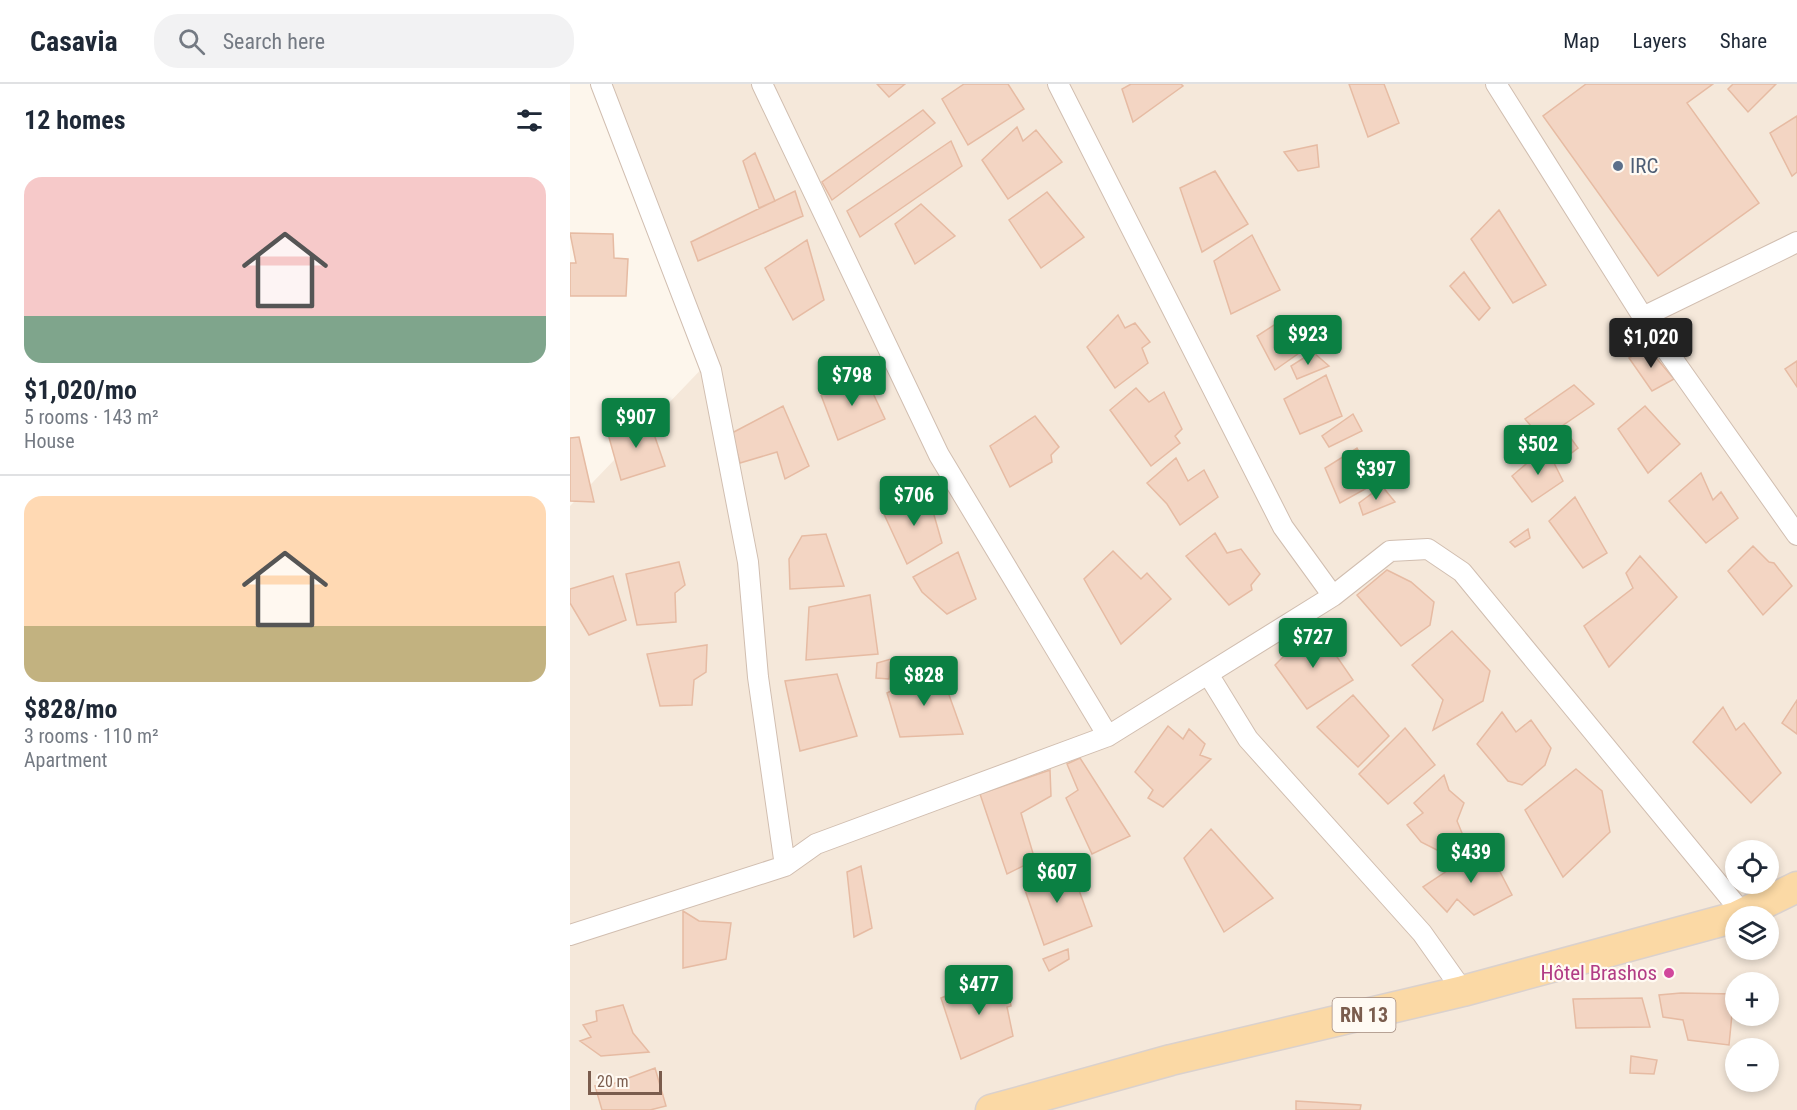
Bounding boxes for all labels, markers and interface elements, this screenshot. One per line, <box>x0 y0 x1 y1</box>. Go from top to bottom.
search box <box>154 14 574 68</box>
text: Casavia <box>30 25 118 58</box>
icon: search <box>175 25 208 58</box>
text: Search here <box>223 29 325 54</box>
text: Map <box>1563 29 1600 53</box>
text: Layers <box>1633 29 1687 53</box>
text: Share <box>1720 29 1767 53</box>
icon: filters <box>513 104 546 137</box>
text: 12 homes <box>24 105 126 135</box>
place label: IRC <box>1630 154 1658 178</box>
marker: IRC <box>1611 159 1625 173</box>
icon: home <box>231 216 339 324</box>
pin: $923 <box>1272 315 1344 366</box>
pin: $1,020 <box>1602 318 1700 369</box>
text: $923 <box>1288 322 1328 346</box>
text: $1,020 <box>1623 325 1679 349</box>
pin: $798 <box>816 356 888 407</box>
text: $798 <box>832 363 872 387</box>
text: $1,020/mo <box>24 375 137 405</box>
pin: $907 <box>600 398 672 449</box>
text: 5 rooms · 143 m² <box>24 405 159 429</box>
text: $907 <box>616 405 656 429</box>
pin: $502 <box>1502 425 1574 476</box>
text: House <box>24 429 75 453</box>
text: $502 <box>1518 432 1558 456</box>
pin: $397 <box>1340 450 1412 501</box>
text: $397 <box>1356 457 1396 481</box>
pin: $706 <box>878 476 950 527</box>
text: $706 <box>894 483 934 507</box>
icon: home <box>231 535 339 643</box>
pin: $727 <box>1277 618 1349 669</box>
text: $727 <box>1293 625 1333 649</box>
pin: $828 <box>888 656 960 707</box>
text: $828 <box>904 663 944 687</box>
text: $828/mo <box>24 694 117 724</box>
text: 3 rooms · 110 m² <box>24 724 159 748</box>
text: Apartment <box>24 748 108 772</box>
pin: $439 <box>1435 833 1507 884</box>
text: $439 <box>1451 840 1491 864</box>
map controls <box>1725 840 1779 1092</box>
button: locate <box>1725 840 1779 894</box>
pin: $607 <box>1021 853 1093 904</box>
text: $607 <box>1037 860 1077 884</box>
button: layers <box>1725 906 1779 960</box>
place label: Hôtel Brashos <box>1540 961 1657 985</box>
pin: $477 <box>943 965 1015 1016</box>
marker: Hôtel Brashos <box>1662 966 1676 980</box>
text: $477 <box>959 972 999 996</box>
button: + <box>1725 972 1779 1026</box>
road number: RN 13 <box>1332 998 1396 1032</box>
button: − <box>1725 1038 1779 1092</box>
scale bar <box>588 1068 662 1096</box>
text: 20 m <box>597 1072 629 1091</box>

